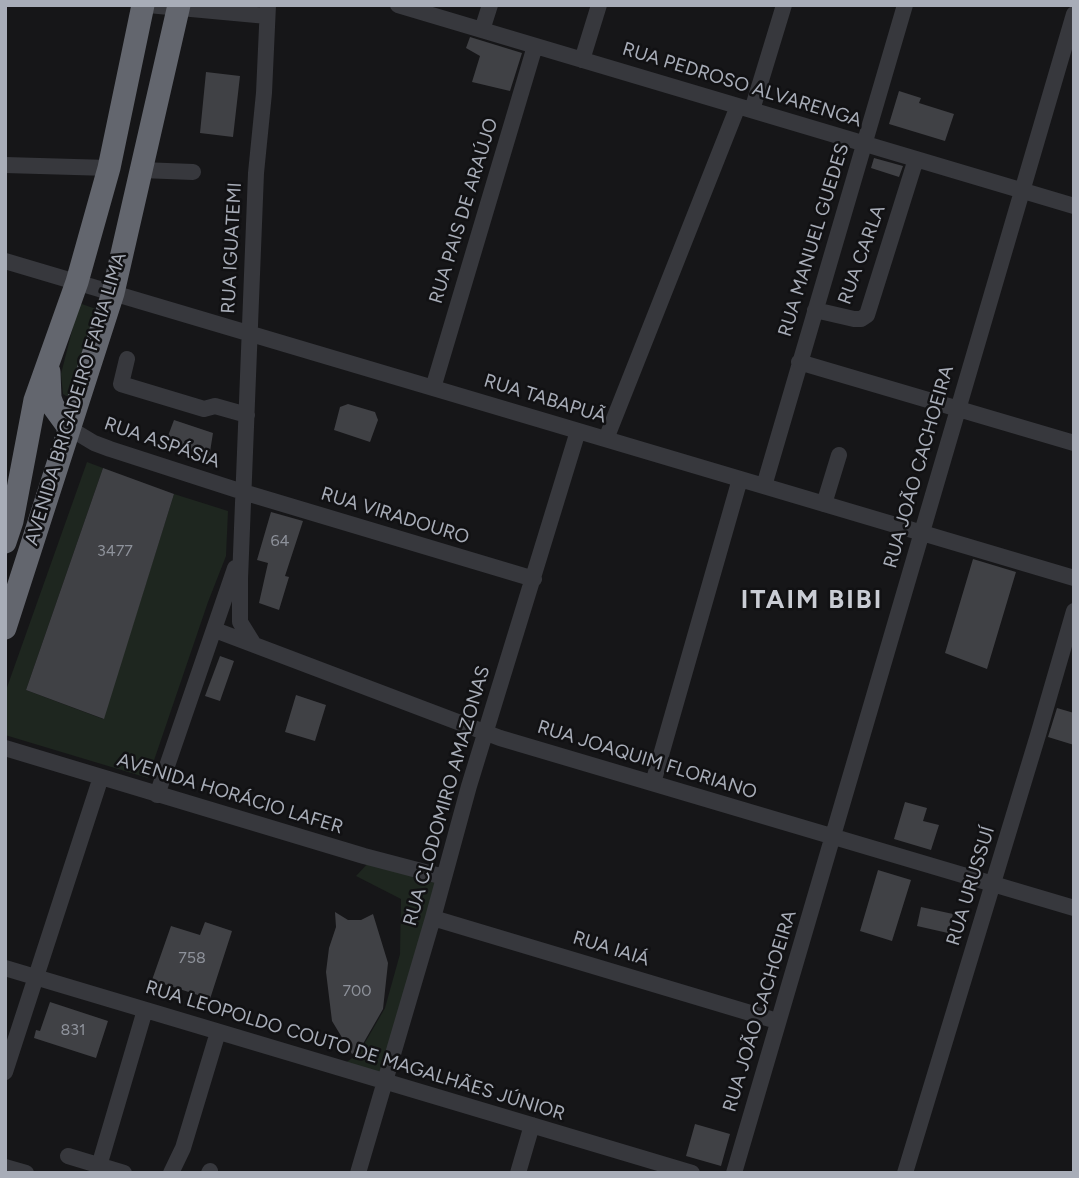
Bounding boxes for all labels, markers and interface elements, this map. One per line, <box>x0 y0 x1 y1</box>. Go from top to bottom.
street label: RUA PEDROSO ALVARENGA <box>620 38 864 132</box>
street label: RUA PAIS DE ARAÚJO <box>425 115 503 307</box>
street label: RUA MANUEL GUEDES <box>774 141 854 339</box>
street label: RUA IGUATEMI <box>217 182 247 314</box>
street label: RUA CARLA <box>833 202 891 308</box>
street label: AVENIDA BRIGADEIRO FARIA LIMA <box>20 250 132 548</box>
street label: RUA JOÃO CACHOEIRA <box>879 363 959 571</box>
street label: RUA TABAPUÃ <box>481 370 609 428</box>
street label: RUA ASPÁSIA <box>101 413 223 473</box>
street label: RUA VIRADOURO <box>318 483 472 549</box>
house number: 64 <box>271 531 289 551</box>
house number: 3477 <box>97 541 133 561</box>
district label: ITAIM BIBI <box>742 584 882 616</box>
street label: RUA CLODOMIRO AMAZONAS <box>399 663 495 929</box>
street label: RUA JOAQUIM FLORIANO <box>534 716 760 804</box>
street label: AVENIDA HORÁCIO LAFER <box>114 749 346 839</box>
street label: RUA URUSSUÍ <box>942 824 1000 948</box>
street label: RUA JOÃO CACHOEIRA <box>718 907 802 1115</box>
street label: RUA IAIÁ <box>570 927 652 971</box>
house number: 758 <box>178 948 206 968</box>
street label: RUA LEOPOLDO COUTO DE MAGALHÃES JÚNIOR <box>142 976 568 1126</box>
house number: 700 <box>342 981 372 1001</box>
house number: 831 <box>60 1020 86 1040</box>

